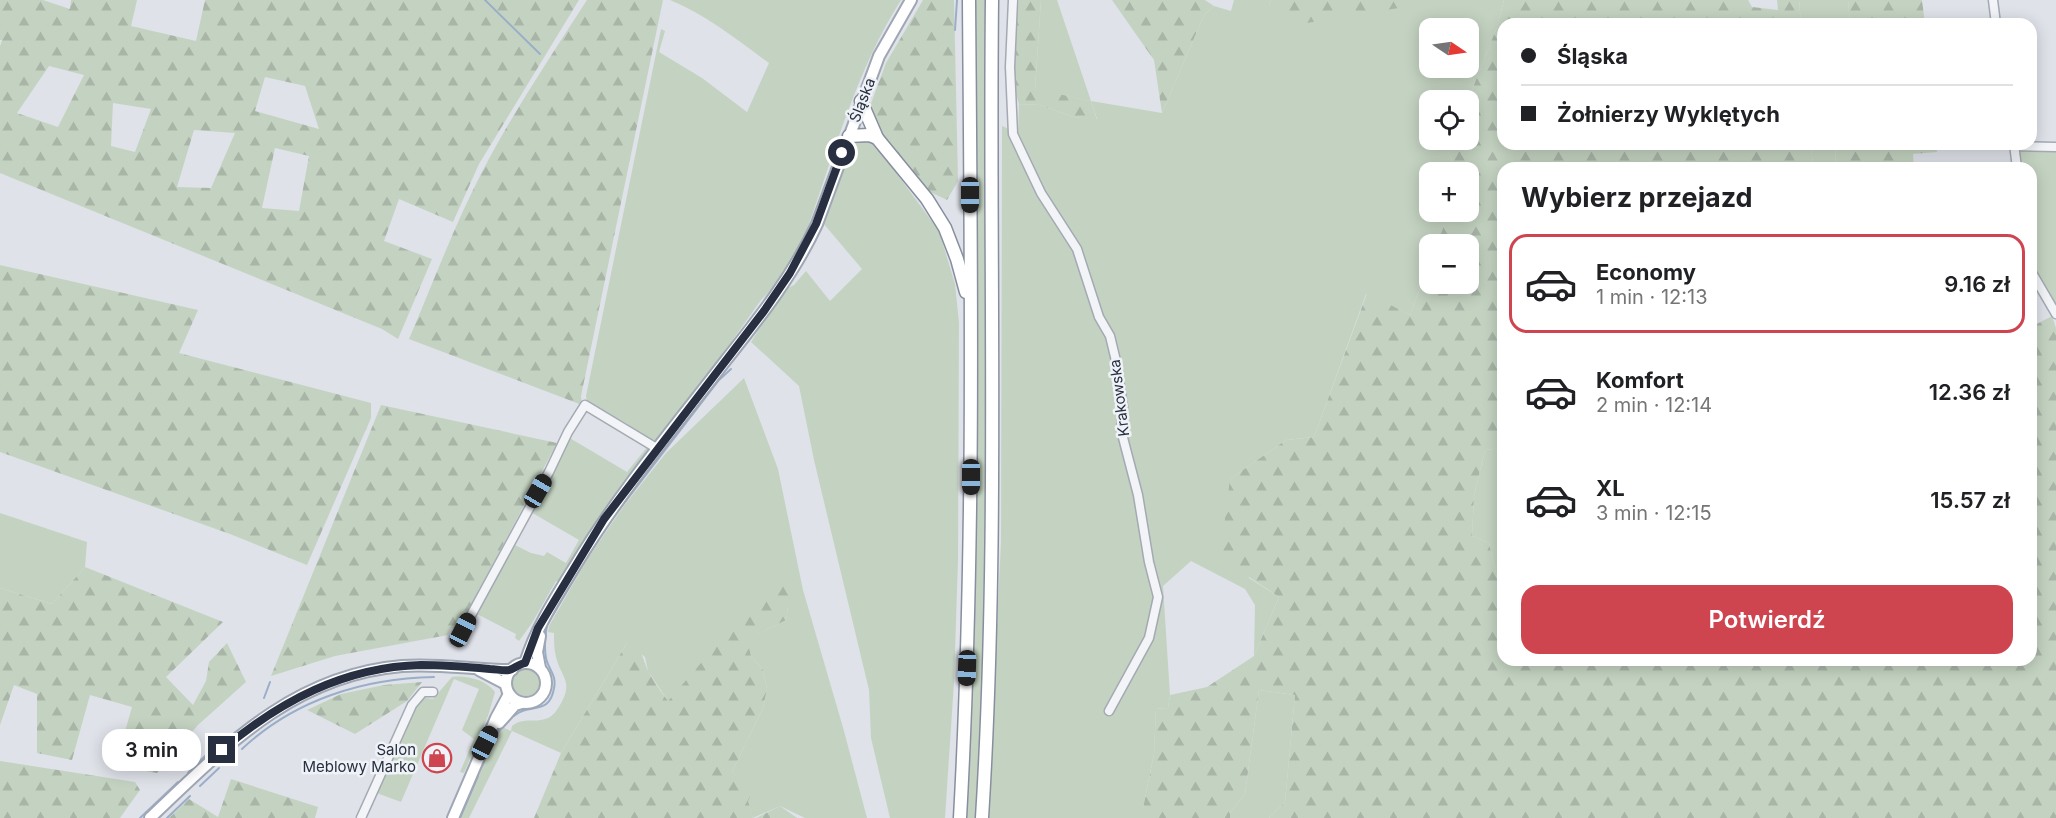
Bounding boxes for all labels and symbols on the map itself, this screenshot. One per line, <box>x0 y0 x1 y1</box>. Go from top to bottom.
north arrow <box>1419 18 1479 78</box>
street label: Śląska <box>845 75 879 125</box>
route start <box>828 139 855 166</box>
car <box>961 177 979 213</box>
street label: Krakowska <box>1105 358 1133 438</box>
car <box>962 459 980 495</box>
car <box>521 471 555 511</box>
car <box>447 610 479 650</box>
car <box>957 650 977 686</box>
car <box>469 723 501 763</box>
callout: 3 min <box>102 729 201 771</box>
route end <box>208 736 235 763</box>
place label: Salon Meblowy Marko <box>302 740 416 776</box>
shop icon: Salon Meblowy Marko <box>421 742 453 774</box>

